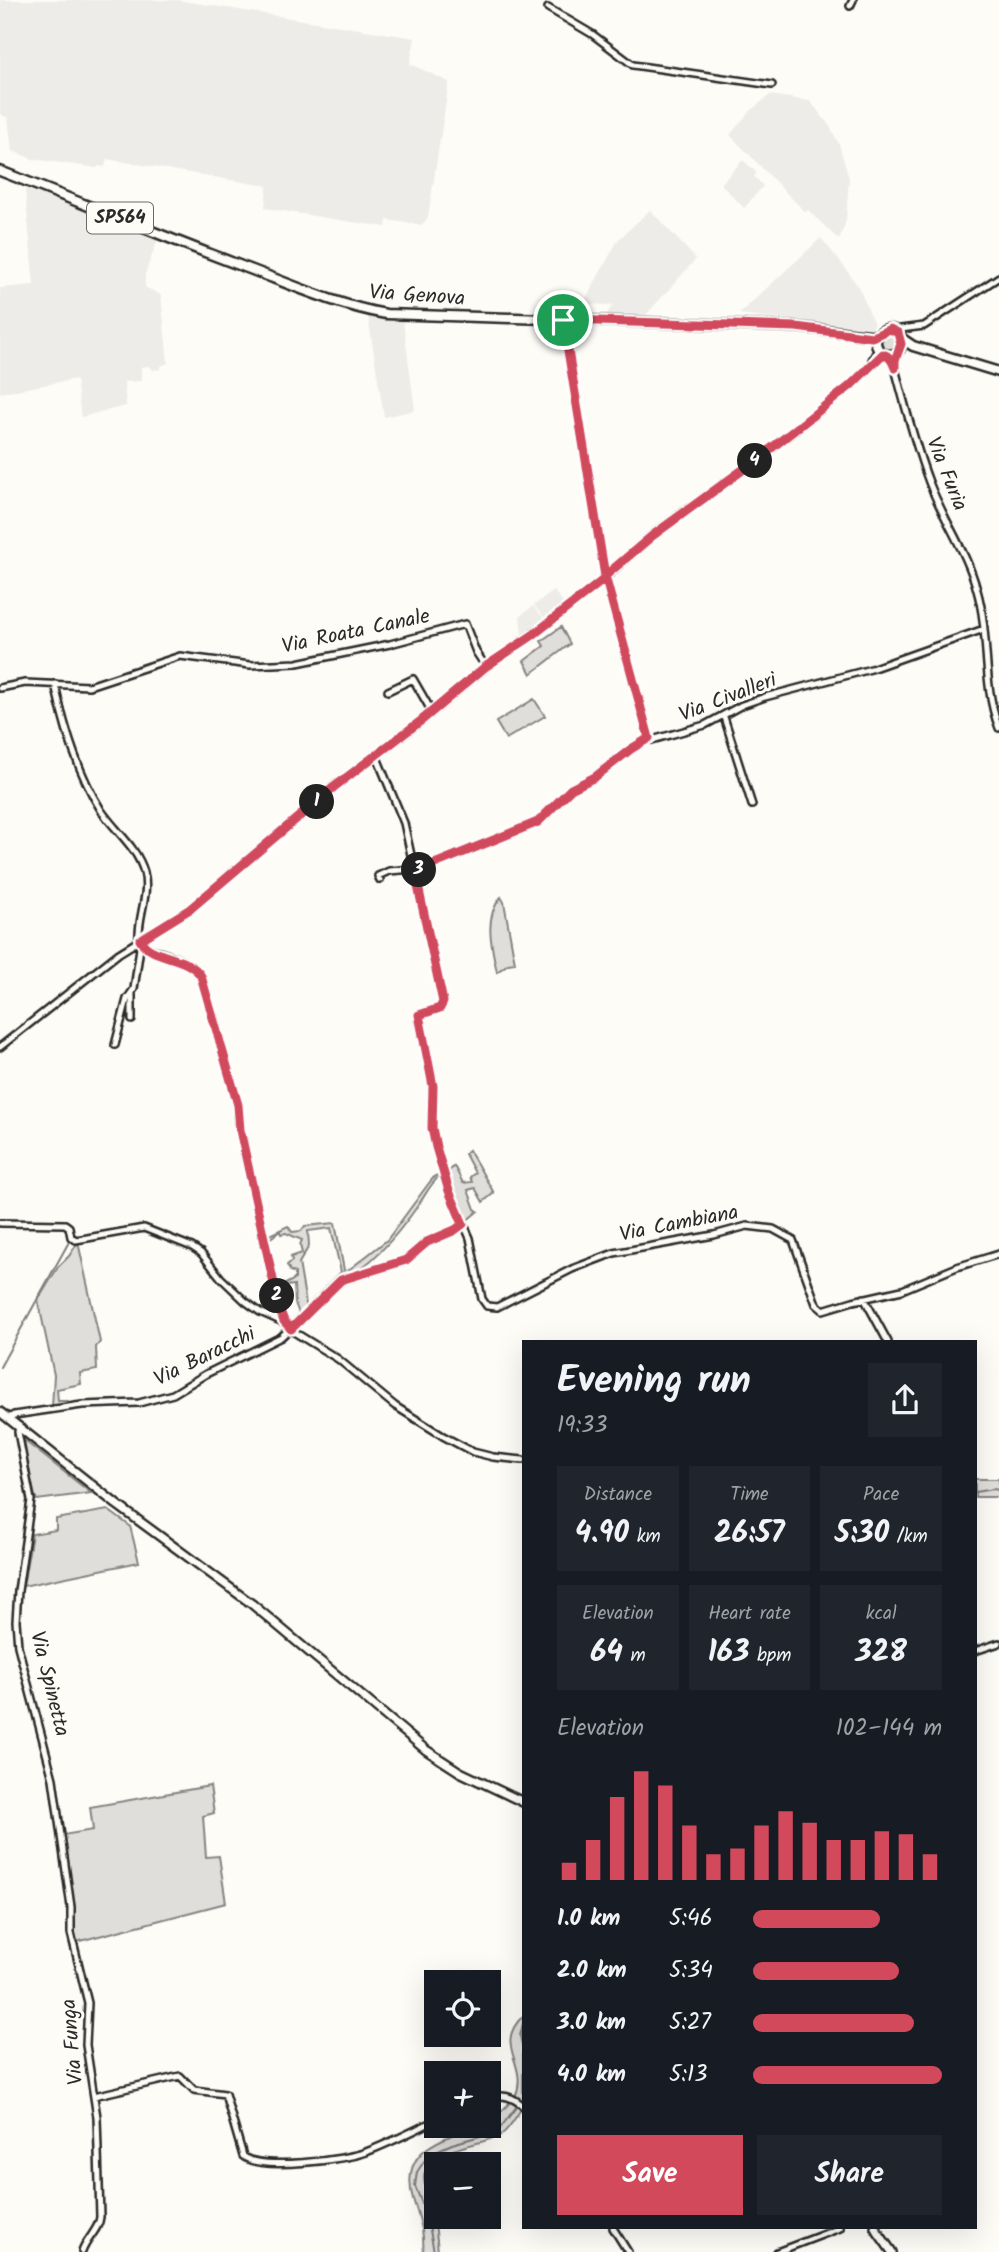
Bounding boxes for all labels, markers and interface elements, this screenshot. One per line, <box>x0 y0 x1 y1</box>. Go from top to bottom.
road number: SP564 <box>87 202 153 233</box>
street label: Via Genova <box>368 276 466 316</box>
pin <box>533 290 593 350</box>
icon: arrive <box>544 301 582 339</box>
street label: Via Furia <box>916 432 976 516</box>
pin: 4 <box>738 444 772 478</box>
text: 4 <box>749 445 760 475</box>
street label: Via Roata Canale <box>279 600 434 664</box>
street label: Via Civalleri <box>674 664 783 732</box>
pin: 1 <box>300 784 334 820</box>
text: 1 <box>314 786 319 816</box>
pin: 3 <box>402 852 436 888</box>
text: 3 <box>413 854 424 884</box>
street label: Via Cambiana <box>617 1196 741 1252</box>
pin: 2 <box>260 1278 294 1314</box>
text: 2 <box>271 1280 282 1310</box>
street label: Via Baracchi <box>149 1318 262 1396</box>
text: Evening run <box>557 1352 751 1412</box>
button: share <box>868 1363 942 1437</box>
text: 19:33 <box>557 1408 607 1444</box>
text: Distance <box>584 1480 652 1510</box>
text: Time <box>730 1480 769 1510</box>
text: Pace <box>863 1480 899 1510</box>
text: 4.90 <box>575 1510 629 1558</box>
text: 26:57 <box>714 1510 785 1558</box>
text: 5:30 <box>835 1510 889 1558</box>
text: km <box>629 1522 661 1552</box>
text: /km <box>889 1522 928 1552</box>
text: Elevation <box>582 1599 654 1629</box>
text: Heart rate <box>708 1599 791 1629</box>
text: kcal <box>866 1599 897 1629</box>
street label: Via Spinetta <box>20 1628 78 1740</box>
text: 64 <box>590 1629 623 1677</box>
text: 163 <box>708 1629 749 1677</box>
text: 328 <box>855 1629 907 1677</box>
text: m <box>623 1641 646 1671</box>
text: bpm <box>749 1641 791 1671</box>
text: Elevation <box>557 1711 644 1747</box>
text: 102–144 m <box>836 1711 942 1747</box>
text: 1.0 km <box>557 1901 620 1937</box>
text: 5:46 <box>669 1901 712 1937</box>
text: 2.0 km <box>557 1953 627 1989</box>
text: 5:34 <box>669 1953 713 1989</box>
map controls <box>424 1970 501 2229</box>
button: locate <box>424 1970 501 2047</box>
street label: Via Funga <box>53 1997 93 2087</box>
text: 3.0 km <box>557 2005 626 2041</box>
text: 5:27 <box>669 2005 711 2041</box>
text: 4.0 km <box>557 2057 626 2093</box>
text: 5:13 <box>669 2057 707 2093</box>
button: + <box>424 2061 501 2138</box>
button: Save <box>557 2135 743 2215</box>
button: Share <box>757 2135 942 2215</box>
button: − <box>424 2152 501 2229</box>

